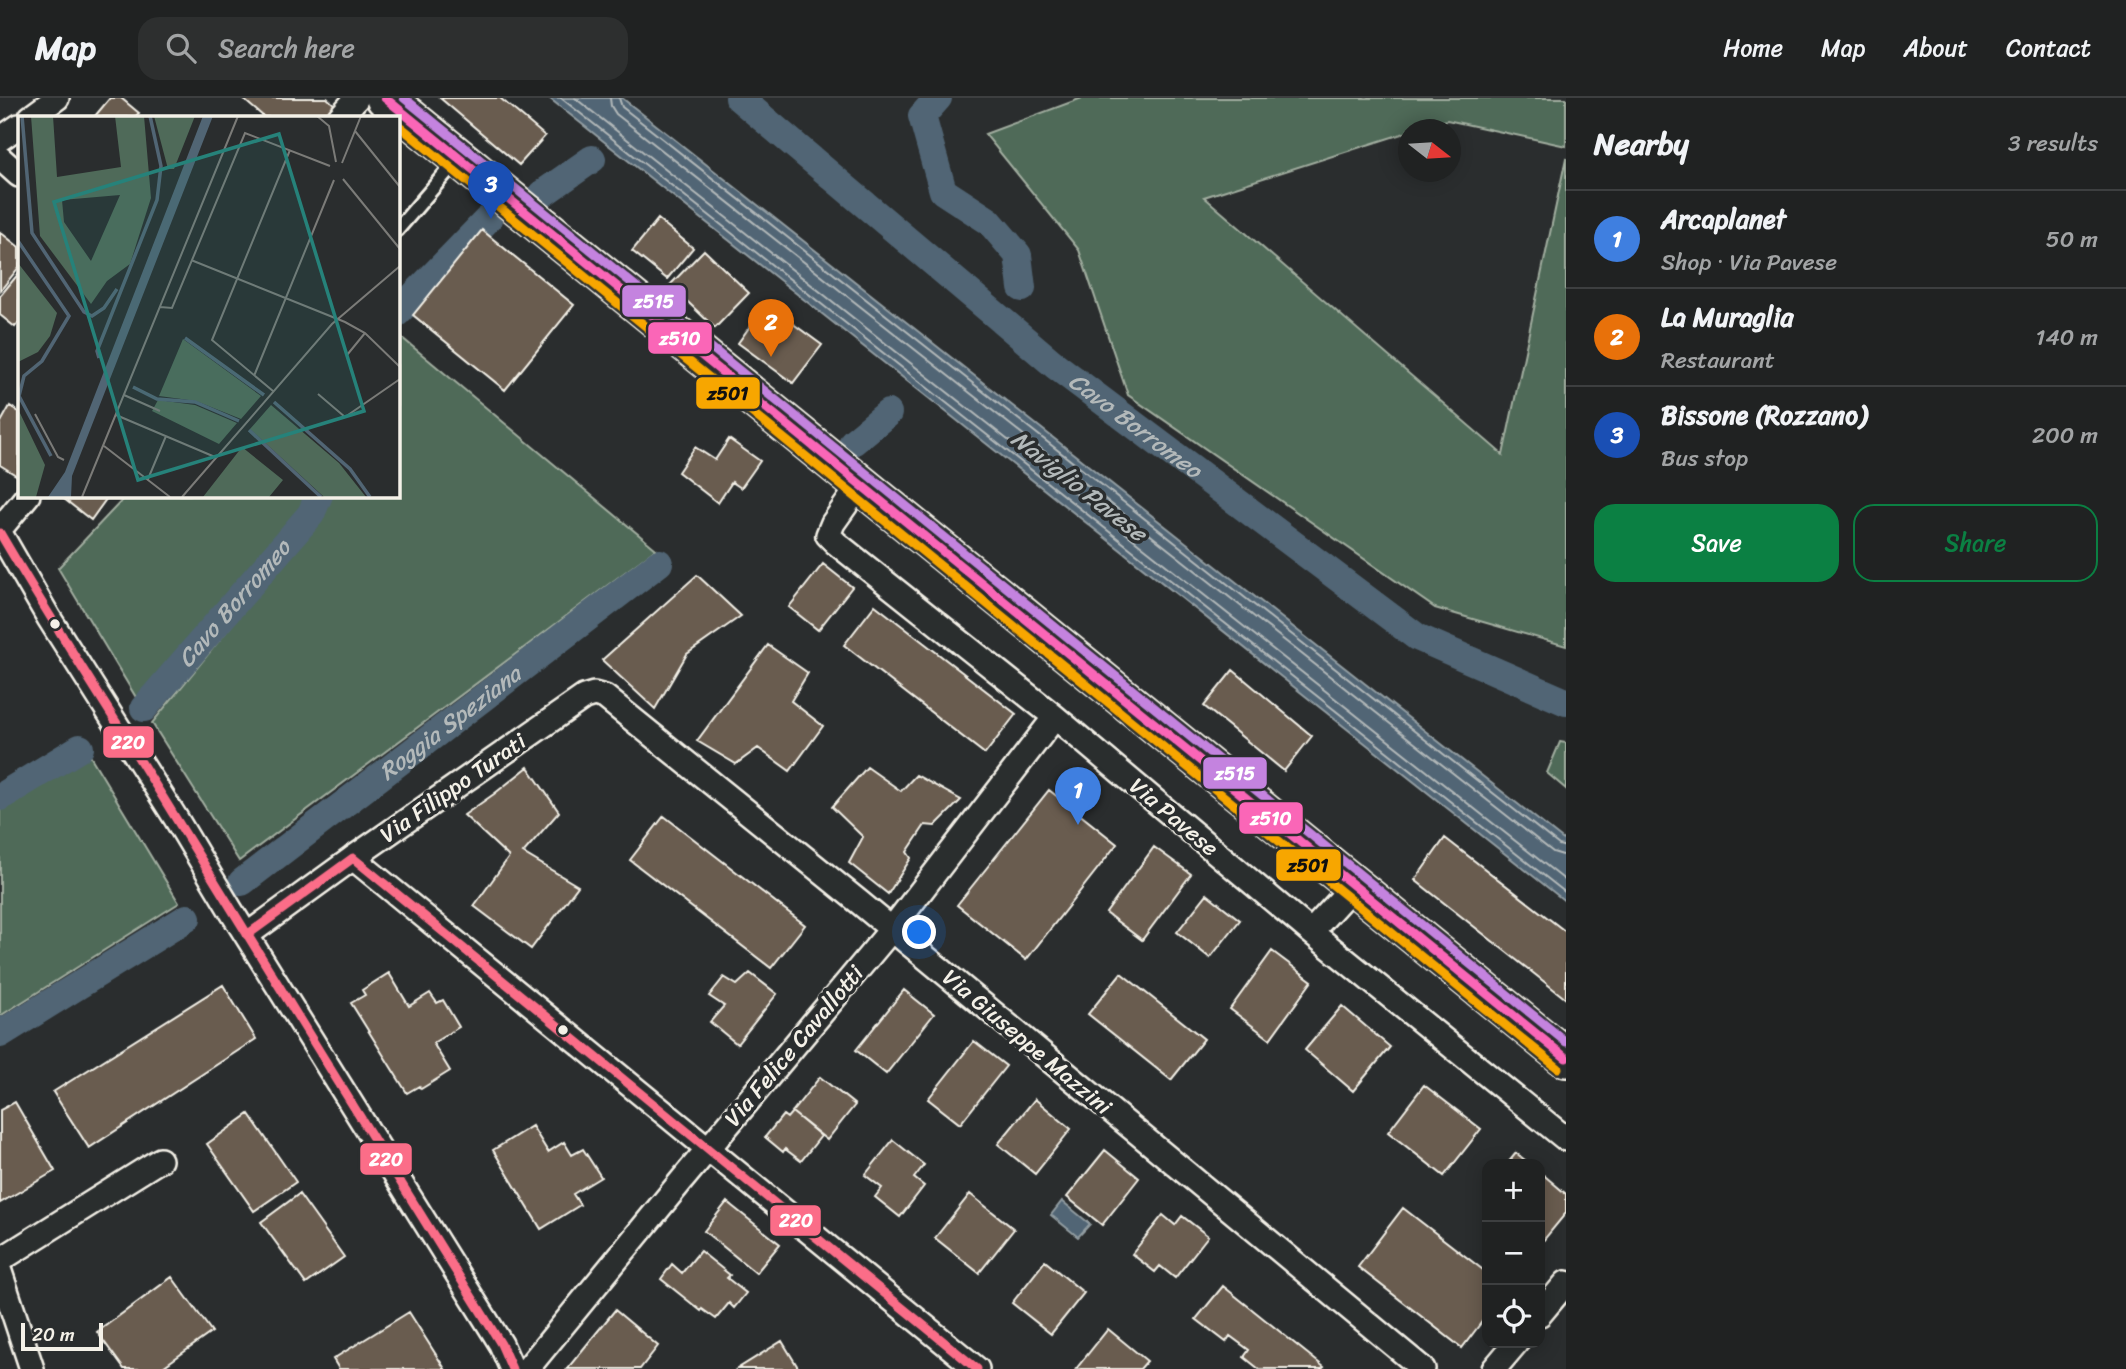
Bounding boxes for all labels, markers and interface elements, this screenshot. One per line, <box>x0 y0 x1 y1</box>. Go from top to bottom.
search box <box>138 17 628 80</box>
text: Map <box>35 19 96 77</box>
text: Search here <box>218 25 355 71</box>
text: Home <box>1723 27 1783 69</box>
text: Map <box>1821 27 1865 69</box>
text: About <box>1903 27 1968 69</box>
text: Contact <box>2006 27 2091 69</box>
icon: search <box>162 29 200 67</box>
inset map <box>18 116 399 497</box>
text: Nearby <box>1594 117 1689 171</box>
north arrow <box>1398 119 1461 182</box>
text: 3 results <box>2008 123 2098 164</box>
pin: 3 <box>468 161 514 219</box>
text: Arcaplanet <box>1661 196 1786 242</box>
text: 1 <box>1612 219 1622 260</box>
text: 50 m <box>2046 219 2098 260</box>
text: Shop · Via Pavese <box>1661 242 1837 283</box>
line badge: z515 <box>621 284 687 318</box>
text: z515 <box>633 285 675 318</box>
text: La Muraglia <box>1661 294 1793 340</box>
pin: 2 <box>748 299 794 357</box>
text: 2 <box>1610 317 1624 358</box>
text: 140 m <box>2036 317 2098 358</box>
line badge: z510 <box>647 321 713 355</box>
text: z510 <box>659 322 700 355</box>
text: Restaurant <box>1661 340 1775 381</box>
water label: Cavo Borromeo <box>1059 361 1213 491</box>
line badge: z501 <box>695 376 761 410</box>
text: z501 <box>707 377 748 410</box>
text: Bissone (Rozzano) <box>1661 392 1867 438</box>
text: 3 <box>1611 415 1623 456</box>
text: 200 m <box>2032 415 2098 456</box>
water label: Naviglio Pavese <box>1002 419 1158 554</box>
text: Bus stop <box>1661 438 1748 479</box>
button: Save <box>1594 504 1839 582</box>
button: Share <box>1853 504 2098 582</box>
water label: Cavo Borromeo <box>166 528 303 677</box>
unlabelled marker <box>48 617 62 631</box>
water label: Roggia Speziana <box>369 653 532 791</box>
street label: Via Filippo Turati <box>371 722 536 854</box>
line badge: 220 <box>102 725 155 759</box>
text: 220 <box>110 726 145 759</box>
line badge: z515 <box>1202 756 1268 790</box>
text: z515 <box>1214 757 1256 790</box>
pin: 1 <box>1055 767 1101 825</box>
street label: Via Pavese <box>1120 767 1228 867</box>
line badge: z510 <box>1238 801 1304 835</box>
text: z510 <box>1250 802 1291 835</box>
line badge: z501 <box>1275 848 1342 882</box>
text: z501 <box>1287 849 1328 882</box>
your location <box>902 915 936 949</box>
street label: Via Felice Cavallotti <box>713 955 875 1136</box>
street label: Via Giuseppe Mazzini <box>933 958 1122 1126</box>
unlabelled marker <box>556 1023 570 1037</box>
line badge: 220 <box>359 1142 413 1176</box>
text: 220 <box>368 1143 403 1176</box>
map controls <box>1482 1159 1545 1348</box>
button: + <box>1482 1159 1545 1222</box>
line badge: 220 <box>769 1204 822 1237</box>
text: 220 <box>778 1204 813 1237</box>
button: − <box>1482 1222 1545 1285</box>
button: locate <box>1482 1285 1545 1348</box>
text: 20 m <box>32 1318 75 1351</box>
scale bar <box>21 1320 103 1352</box>

